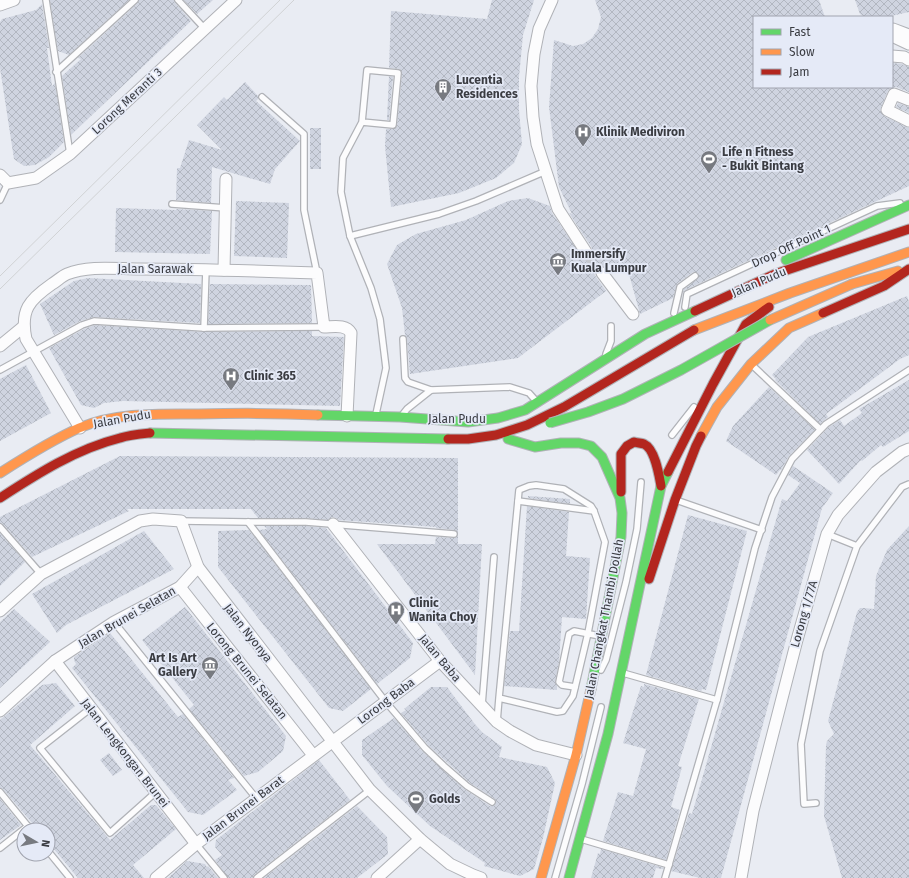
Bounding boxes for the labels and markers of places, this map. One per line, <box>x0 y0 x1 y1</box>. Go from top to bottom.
place label: Lucentia Residences <box>456 73 518 101</box>
building icon: Lucentia Residences <box>433 77 453 102</box>
hospital icon: Klinik Mediviron <box>573 122 593 147</box>
place label: Klinik Mediviron <box>596 125 685 139</box>
place label: Life n Fitness - Bukit Bintang <box>722 145 804 173</box>
sports icon: Life n Fitness - Bukit Bintang <box>699 149 719 174</box>
place label: Immersify Kuala Lumpur <box>571 247 647 275</box>
museum icon: Immersify Kuala Lumpur <box>548 251 568 276</box>
hospital icon: Clinic 365 <box>221 366 241 391</box>
place label: Clinic 365 <box>244 369 297 383</box>
place label: Clinic Wanita Choy <box>409 596 477 624</box>
hospital icon: Clinic Wanita Choy <box>386 600 406 625</box>
place label: Art Is Art Gallery <box>148 651 198 679</box>
museum icon: Art Is Art Gallery <box>200 655 220 680</box>
sports icon: Golds <box>406 789 426 814</box>
place label: Golds <box>429 792 460 806</box>

